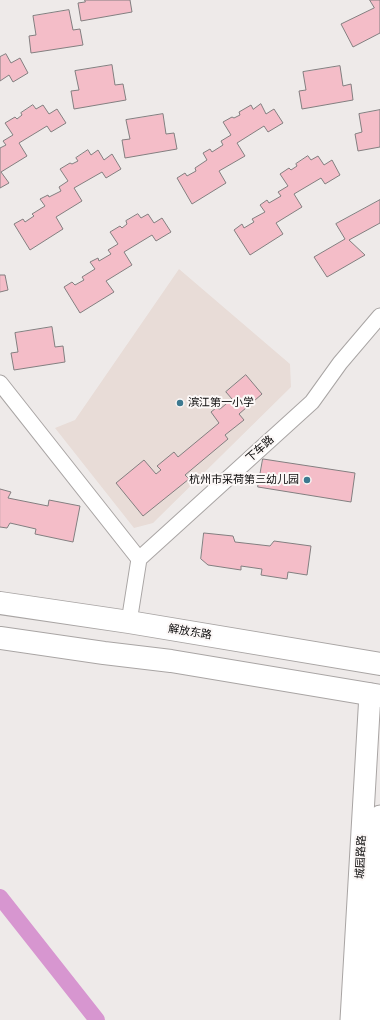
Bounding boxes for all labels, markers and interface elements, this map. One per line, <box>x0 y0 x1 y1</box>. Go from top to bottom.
place label: 滨江第一小学 <box>188 396 254 410</box>
marker: 滨江第一小学 <box>175 398 185 408</box>
street label: 下车路 <box>243 433 277 465</box>
place label: 杭州市采荷第三幼儿园 <box>189 473 299 487</box>
marker: 杭州市采荷第三幼儿园 <box>302 475 312 485</box>
street label: 解放东路 <box>167 622 213 642</box>
street label: 城园路路 <box>353 835 369 879</box>

